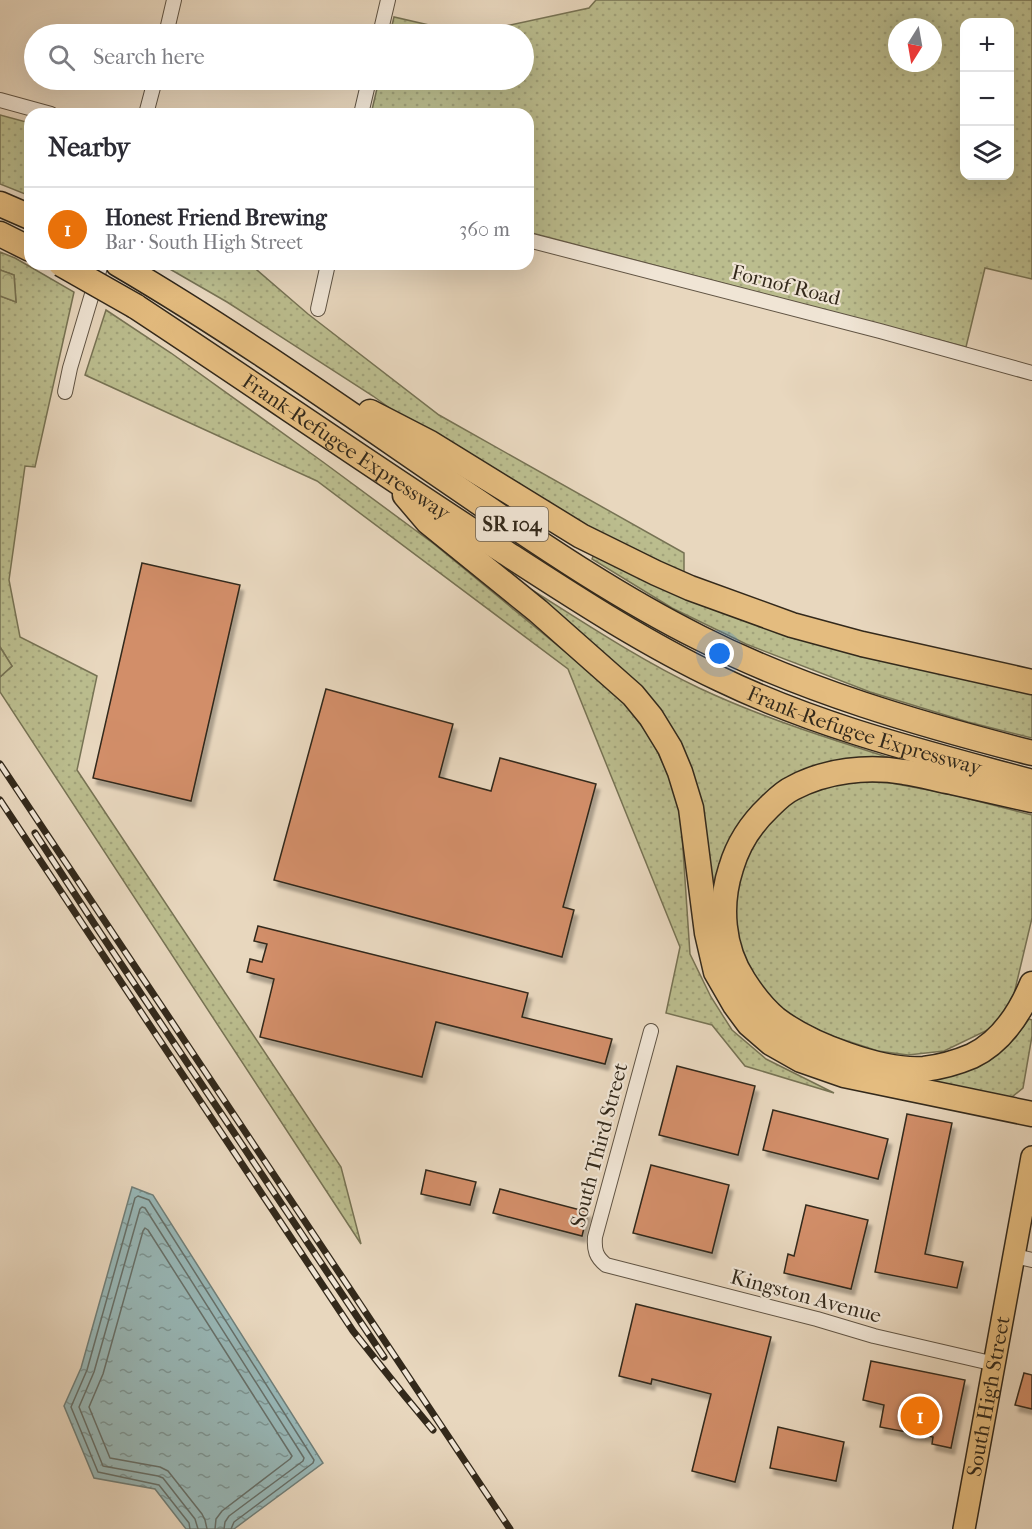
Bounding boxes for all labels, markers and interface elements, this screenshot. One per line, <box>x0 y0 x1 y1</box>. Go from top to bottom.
north arrow <box>888 18 942 72</box>
map controls <box>960 18 1014 180</box>
button: + <box>960 18 1014 72</box>
search box <box>24 24 534 90</box>
icon: search <box>45 41 78 74</box>
text: Search here <box>93 44 205 70</box>
button: − <box>960 72 1014 126</box>
button: layers <box>960 126 1014 180</box>
text: Nearby <box>48 132 130 163</box>
text: Honest Friend Brewing <box>105 205 327 231</box>
text: 1 <box>64 218 71 241</box>
text: 360 m <box>459 218 510 241</box>
text: Bar · South High Street <box>105 231 303 254</box>
street label: Fornof Road <box>729 260 843 310</box>
street label: Frank-Refugee Expressway <box>238 369 455 526</box>
road number: SR 104 <box>476 507 548 541</box>
your location <box>705 639 734 668</box>
street label: Frank-Refugee Expressway <box>744 681 985 780</box>
street label: South Third Street <box>565 1060 633 1230</box>
street label: Kingston Avenue <box>728 1264 884 1328</box>
street label: South High Street <box>962 1314 1015 1478</box>
pin: 1 <box>900 1394 940 1438</box>

